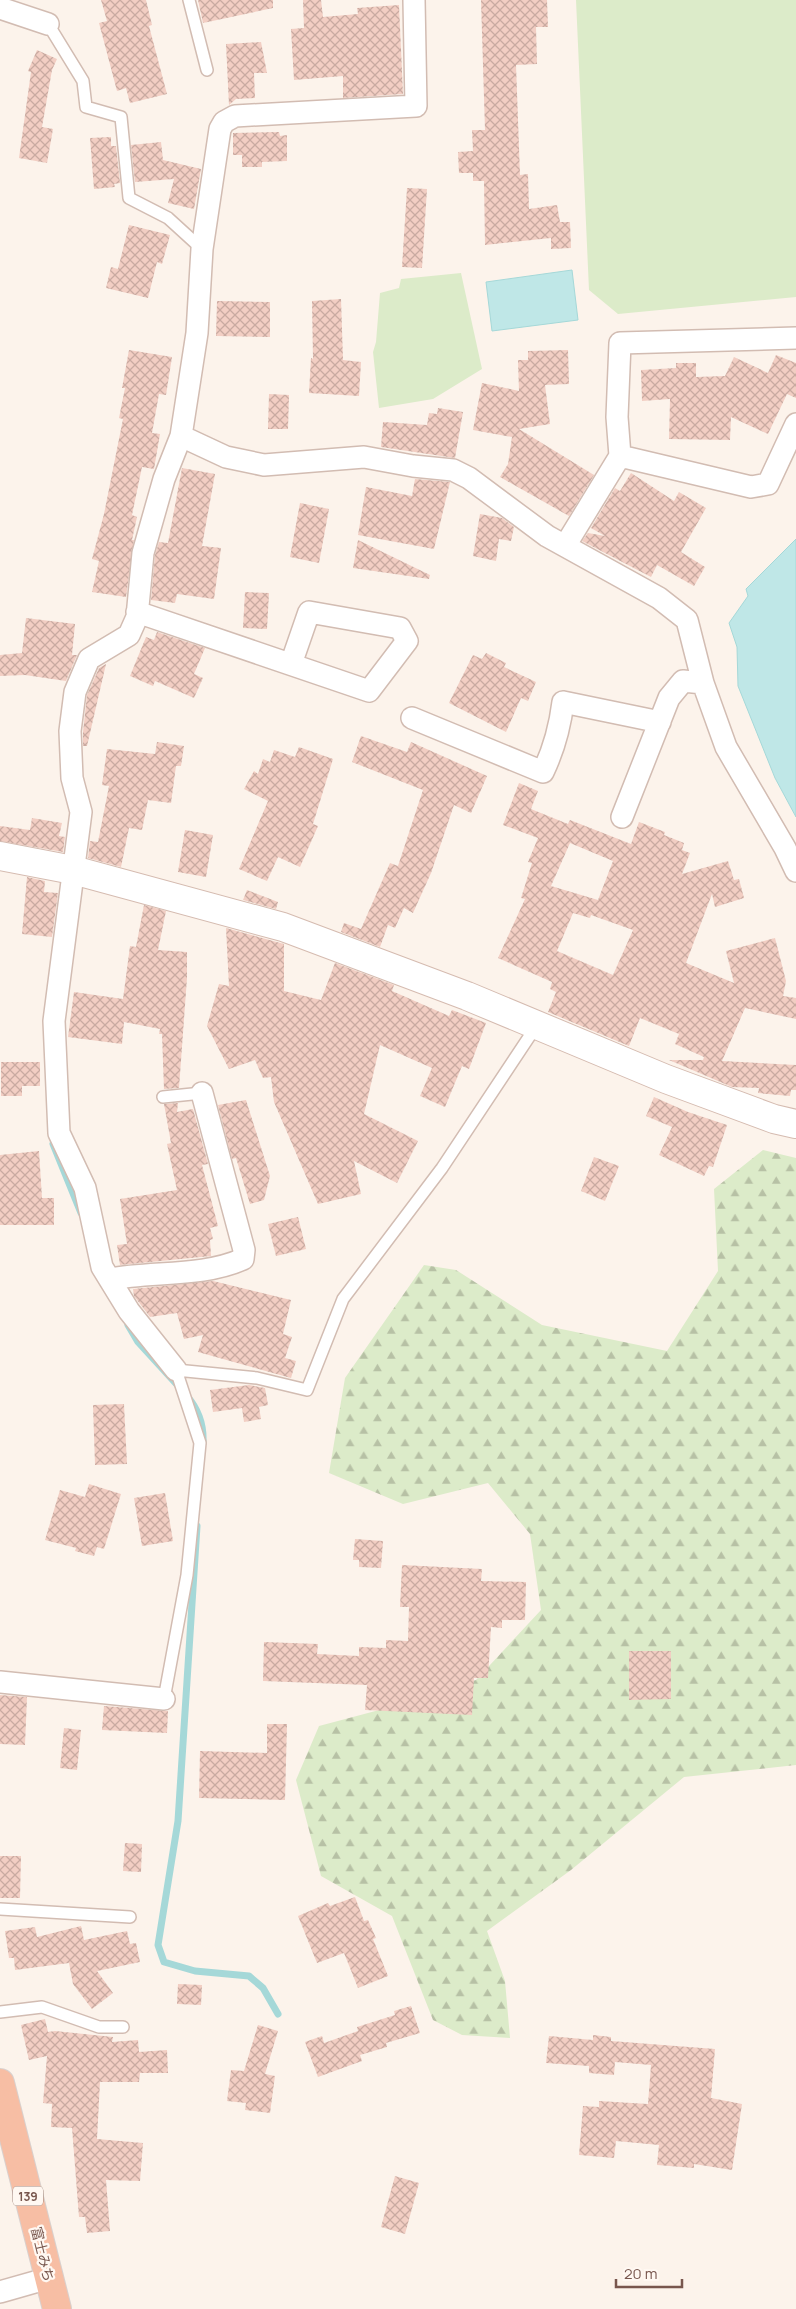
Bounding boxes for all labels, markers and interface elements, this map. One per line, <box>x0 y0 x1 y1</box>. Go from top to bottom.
road number: 139 <box>13 2186 43 2206</box>
street label: 富士みち <box>27 2225 59 2283</box>
scale bar <box>616 2256 682 2288</box>
text: 20 m <box>624 2263 657 2284</box>

